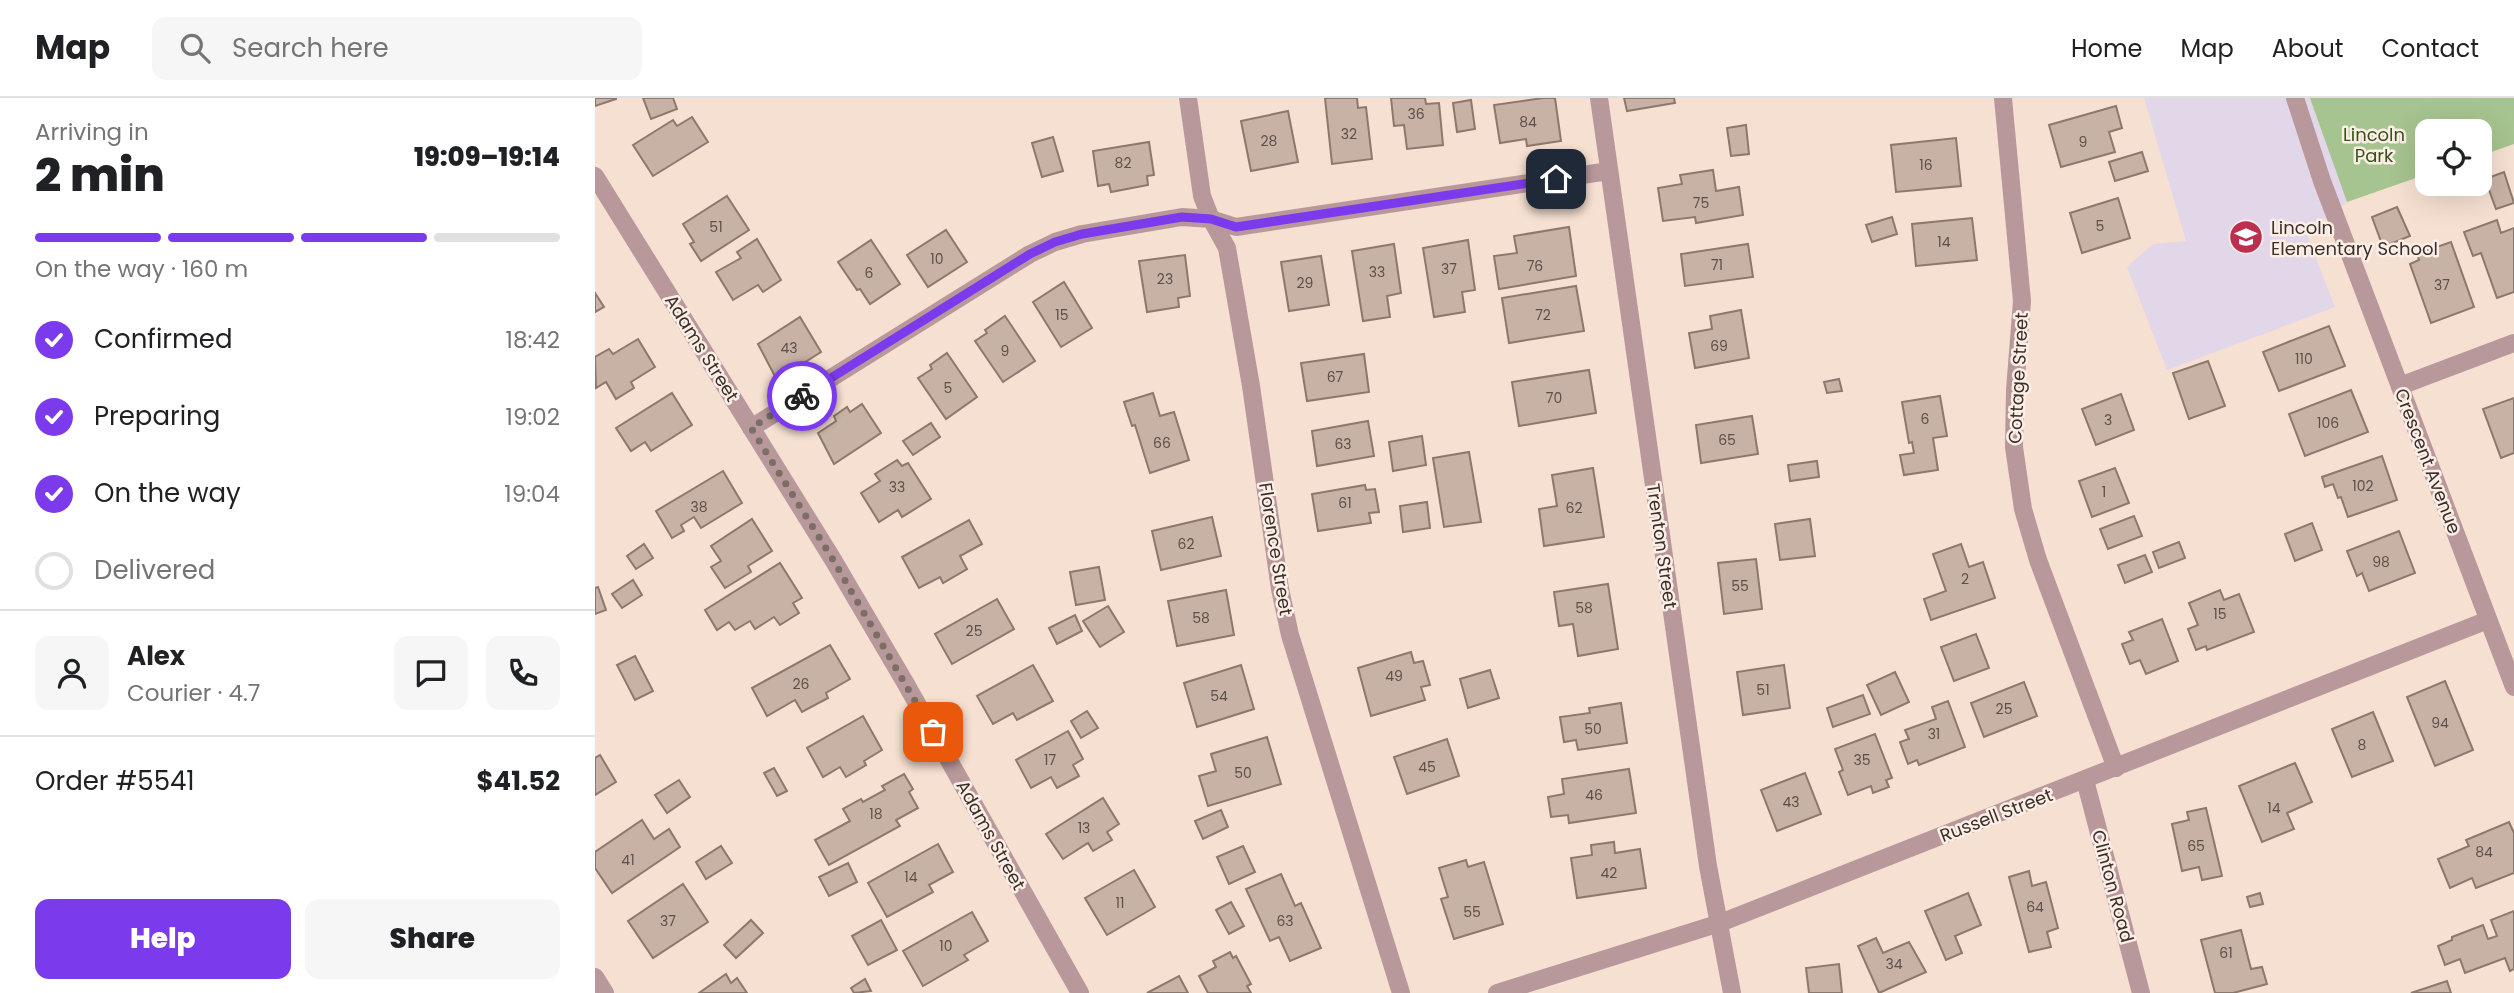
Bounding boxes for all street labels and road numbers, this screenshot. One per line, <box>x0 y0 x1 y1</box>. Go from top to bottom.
street label: Adams Street <box>659 290 745 406</box>
street label: Cottage Street <box>2002 312 2034 444</box>
street label: Crescent Avenue <box>2389 385 2467 537</box>
street label: Florence Street <box>1253 481 1299 617</box>
street label: Trenton Street <box>1641 482 1683 610</box>
street label: Adams Street <box>951 776 1031 894</box>
street label: Russell Street <box>1936 782 2056 848</box>
street label: Clinton Road <box>2086 827 2140 945</box>

